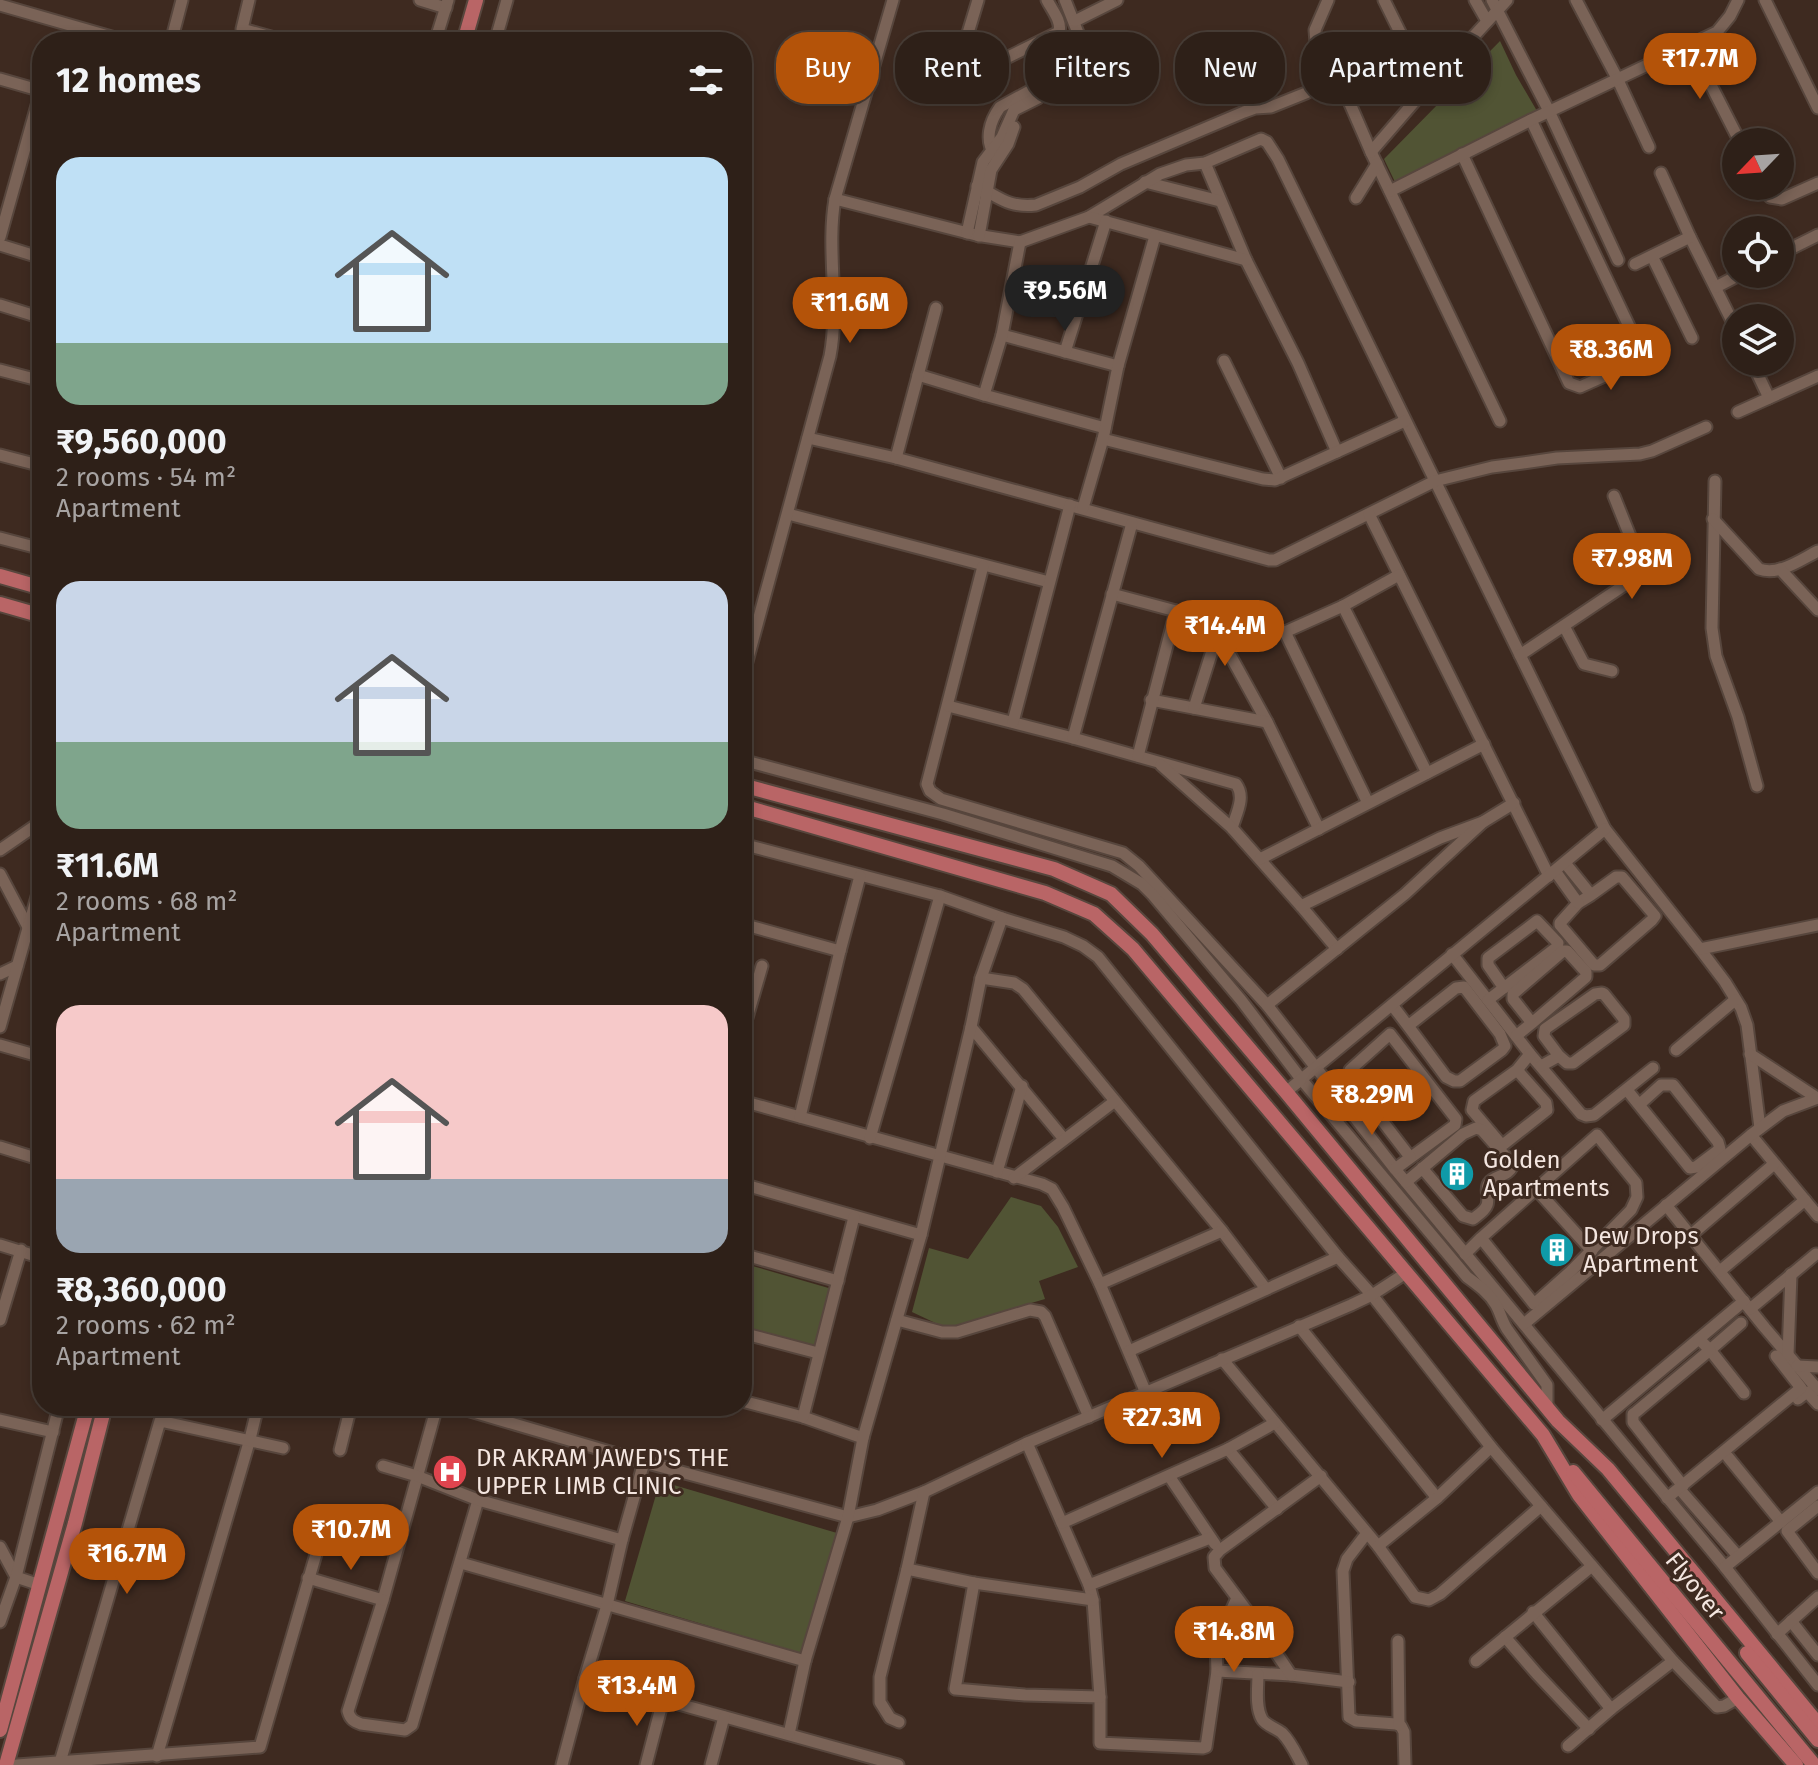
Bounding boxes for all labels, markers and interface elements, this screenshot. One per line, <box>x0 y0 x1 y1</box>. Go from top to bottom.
chip: Buy <box>776 32 879 104</box>
chip: Rent <box>895 32 1009 104</box>
chip: Filters <box>1025 32 1159 104</box>
chip: New <box>1175 32 1285 104</box>
chip: Apartment <box>1301 32 1491 104</box>
pin: ₹17.7M <box>1635 33 1765 101</box>
text: ₹17.7M <box>1661 43 1739 74</box>
icon: filters <box>684 58 728 102</box>
text: 12 homes <box>56 60 201 101</box>
north arrow <box>1722 128 1794 200</box>
map controls <box>1722 128 1794 376</box>
icon: home <box>320 209 464 353</box>
button: locate <box>1722 216 1794 288</box>
pin: ₹9.56M <box>1000 265 1130 333</box>
text: ₹9.56M <box>1023 275 1107 306</box>
pin: ₹11.6M <box>785 277 915 345</box>
text: ₹11.6M <box>811 287 889 318</box>
button: layers <box>1722 304 1794 376</box>
pin: ₹8.36M <box>1546 324 1676 392</box>
text: ₹8.36M <box>1569 334 1653 365</box>
text: ₹9,560,000 <box>56 421 227 462</box>
text: 2 rooms · 54 m² <box>56 462 236 493</box>
text: Apartment <box>56 493 181 524</box>
pin: ₹7.98M <box>1567 533 1697 601</box>
text: ₹7.98M <box>1591 543 1673 574</box>
pin: ₹14.4M <box>1160 600 1290 668</box>
text: ₹14.4M <box>1184 610 1266 641</box>
icon: home <box>320 633 464 777</box>
text: ₹11.6M <box>56 845 159 886</box>
text: 2 rooms · 68 m² <box>56 886 237 917</box>
text: Apartment <box>56 917 181 948</box>
icon: home <box>320 1057 464 1201</box>
pin: ₹8.29M <box>1307 1069 1437 1137</box>
text: ₹8.29M <box>1330 1079 1414 1110</box>
place label: Golden Apartments <box>1483 1146 1609 1202</box>
building icon: Golden Apartments <box>1438 1155 1476 1193</box>
place label: Dew Drops Apartment <box>1583 1222 1699 1278</box>
building icon: Dew Drops Apartment <box>1538 1231 1576 1269</box>
text: ₹8,360,000 <box>56 1269 227 1310</box>
text: 2 rooms · 62 m² <box>56 1310 236 1341</box>
text: Apartment <box>56 1341 181 1372</box>
pin: ₹27.3M <box>1097 1392 1227 1460</box>
text: ₹27.3M <box>1122 1402 1202 1433</box>
place label: DR AKRAM JAWED'S THE UPPER LIMB CLINIC <box>476 1444 729 1500</box>
hospital icon: DR AKRAM JAWED'S THE UPPER LIMB CLINIC <box>431 1453 469 1491</box>
pin: ₹10.7M <box>286 1504 416 1572</box>
text: ₹10.7M <box>311 1514 391 1545</box>
pin: ₹16.7M <box>62 1528 192 1596</box>
text: ₹16.7M <box>87 1538 167 1569</box>
street label: Flyover <box>1660 1547 1731 1626</box>
pin: ₹14.8M <box>1169 1606 1299 1674</box>
text: ₹14.8M <box>1193 1616 1275 1647</box>
pin: ₹13.4M <box>572 1660 702 1728</box>
text: ₹13.4M <box>597 1670 677 1701</box>

